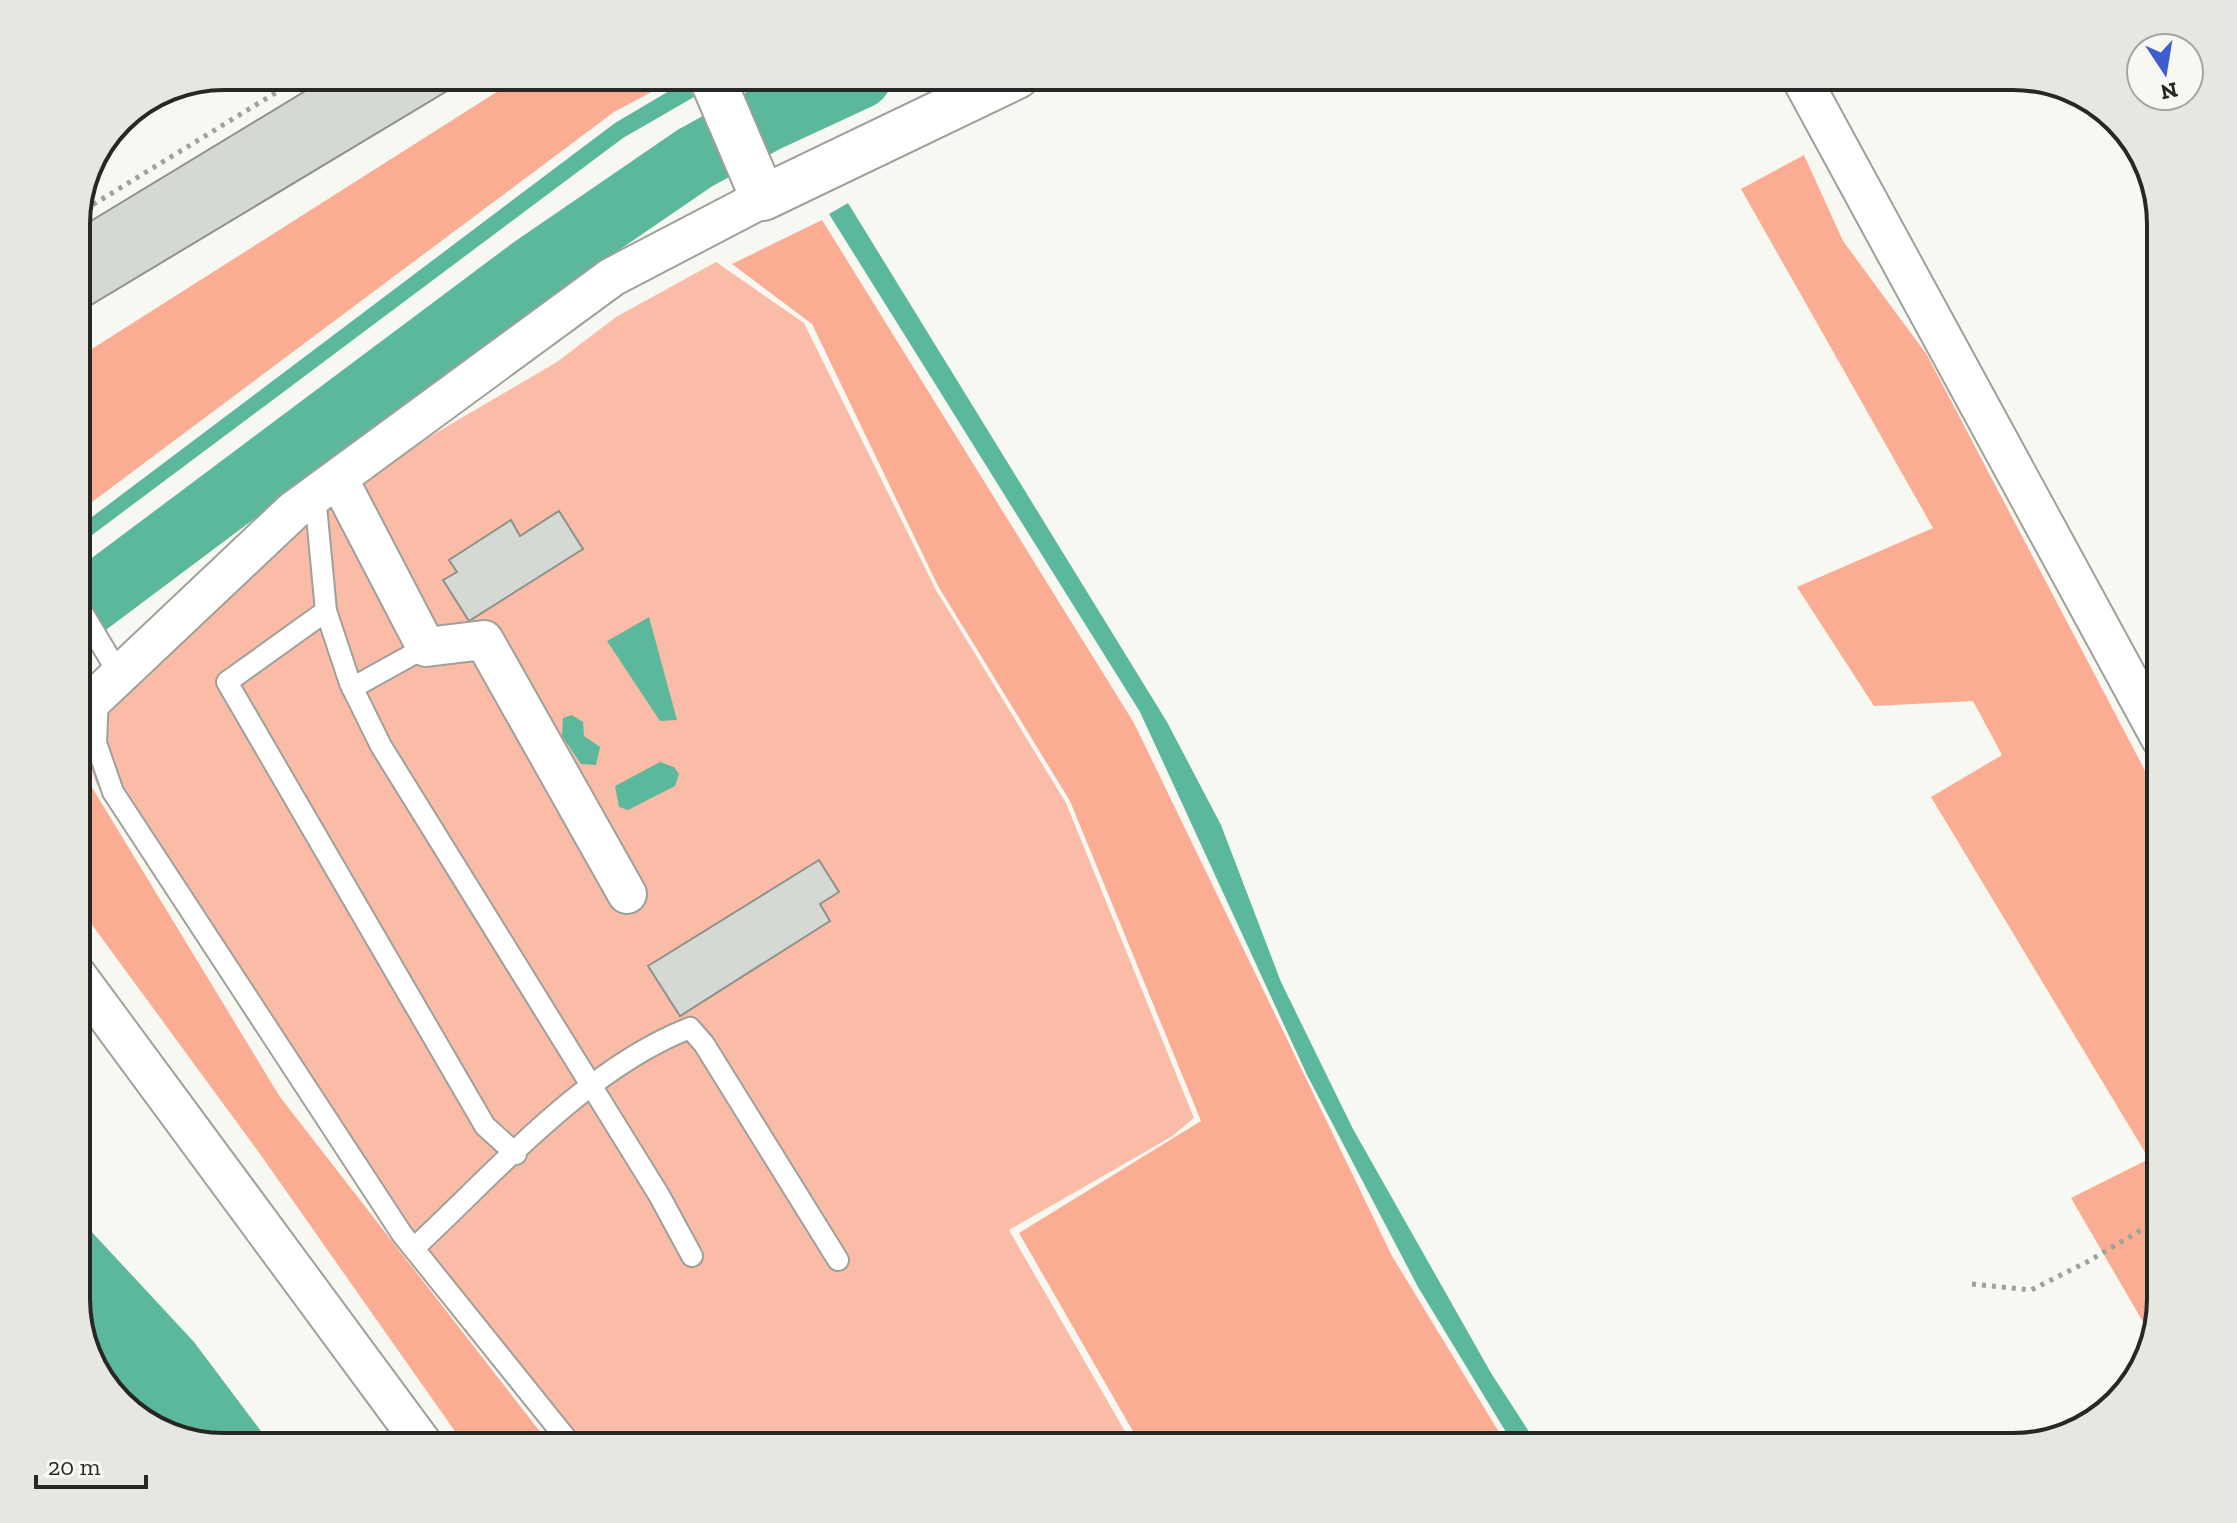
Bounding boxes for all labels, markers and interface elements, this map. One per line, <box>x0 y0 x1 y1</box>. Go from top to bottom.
north arrow <box>2125 32 2205 112</box>
text: N <box>2158 76 2180 106</box>
scale bar <box>36 1439 146 1489</box>
text: 20 m <box>48 1452 101 1481</box>

